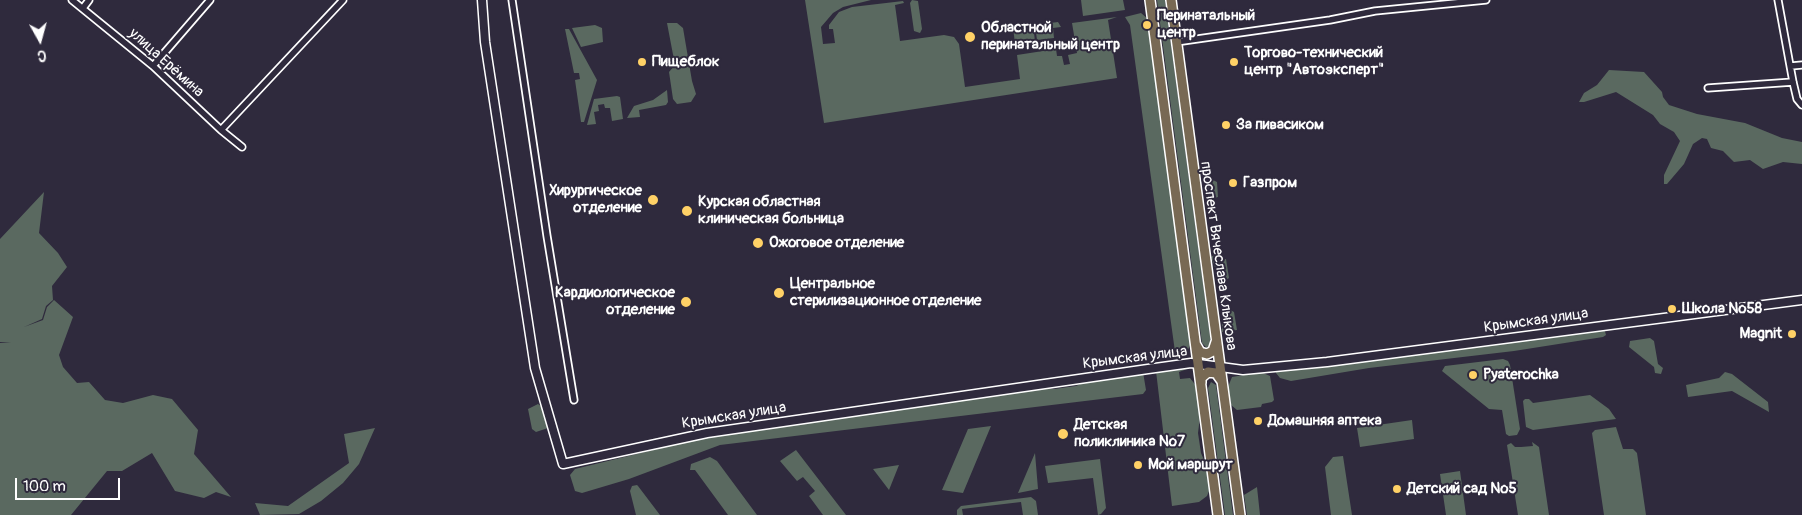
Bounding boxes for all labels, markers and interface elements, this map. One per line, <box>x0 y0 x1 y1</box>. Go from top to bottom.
place label: Перинатальный центр <box>1157 7 1255 42</box>
north arrow <box>15 15 65 65</box>
place label: Областной перинатальный центр <box>981 19 1120 54</box>
marker: Перинатальный центр <box>1141 19 1153 31</box>
street label: улица Ерёмина <box>125 25 207 101</box>
marker: Областной перинатальный центр <box>963 30 977 44</box>
place label: Торгово-технический центр "Автоэксперт" <box>1244 44 1384 79</box>
text: С <box>37 46 47 64</box>
place label: Пищеблок <box>652 53 719 71</box>
marker: Пищеблок <box>636 56 648 68</box>
marker: Торгово-технический центр "Автоэксперт" <box>1228 56 1240 68</box>
place label: За пивасиком <box>1236 116 1324 134</box>
marker: За пивасиком <box>1220 119 1232 131</box>
street label: проспект Вячеслава Клыкова <box>1196 160 1240 352</box>
place label: Газпром <box>1243 174 1297 192</box>
marker: Газпром <box>1227 177 1239 189</box>
place label: Хирургическое отделение <box>549 182 642 217</box>
marker: Хирургическое отделение <box>646 193 660 207</box>
place label: Курская областная клиническая больница <box>698 193 844 228</box>
marker: Курская областная клиническая больница <box>680 204 694 218</box>
place label: Ожоговое отделение <box>769 234 904 252</box>
marker: Ожоговое отделение <box>751 236 765 250</box>
place label: Центральное стерилизационное отделение <box>790 275 981 310</box>
place label: Кардиологическое отделение <box>555 284 675 319</box>
marker: Центральное стерилизационное отделение <box>772 286 786 300</box>
marker: Кардиологическое отделение <box>679 295 693 309</box>
place label: Школа №58 <box>1682 300 1762 318</box>
marker: Школа №58 <box>1666 303 1678 315</box>
street label: Крымская улица <box>1483 305 1589 337</box>
place label: Magnit <box>1739 325 1782 343</box>
marker: Magnit <box>1786 328 1798 340</box>
street label: Крымская улица <box>1082 343 1188 373</box>
place label: Pyaterochka <box>1483 366 1559 384</box>
marker: Pyaterochka <box>1467 369 1479 381</box>
street label: Крымская улица <box>681 399 787 433</box>
place label: Домашняя аптека <box>1268 412 1382 430</box>
marker: Домашняя аптека <box>1252 415 1264 427</box>
place label: Детская поликлиника №7 <box>1074 416 1185 451</box>
marker: Детская поликлиника №7 <box>1056 427 1070 441</box>
place label: Мой маршрут <box>1148 456 1233 474</box>
marker: Мой маршрут <box>1132 459 1144 471</box>
scale bar <box>18 468 122 500</box>
text: 100 m <box>23 477 66 496</box>
place label: Детский сад №5 <box>1407 480 1517 498</box>
marker: Детский сад №5 <box>1391 483 1403 495</box>

